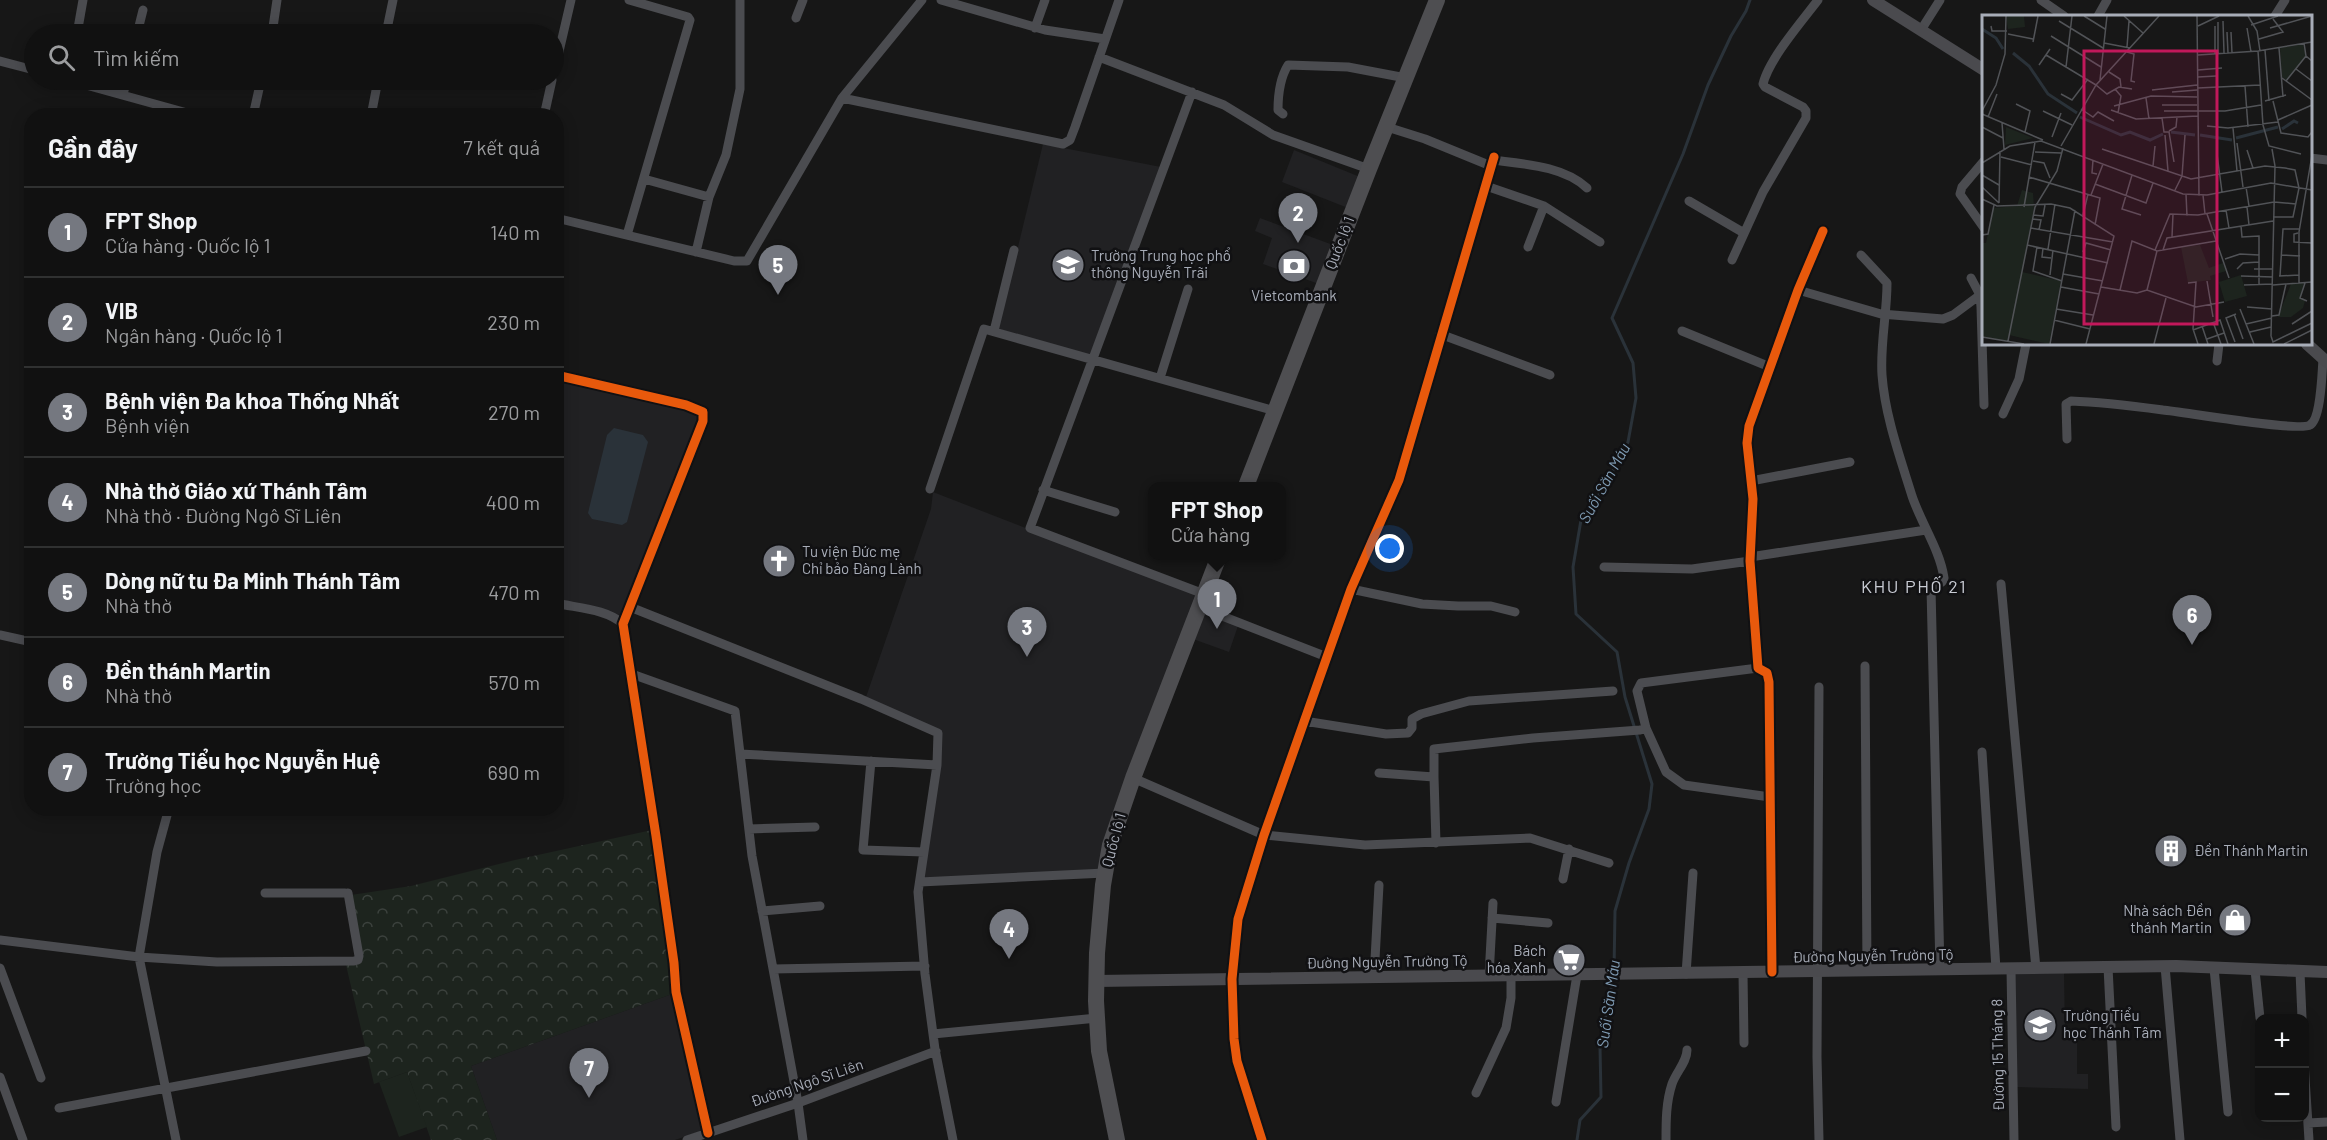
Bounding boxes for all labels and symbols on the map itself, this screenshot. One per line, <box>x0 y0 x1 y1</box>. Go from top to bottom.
inset map <box>1982 15 2312 345</box>
pin: 2 <box>1278 194 1318 243</box>
street label: Quốc lộ 1 <box>1321 214 1357 272</box>
pin: 5 <box>758 246 798 295</box>
place label: Trường Trung học phổ thông Nguyễn Trãi <box>1091 246 1231 281</box>
school or university icon: Trường Trung học phổ thông Nguyễn Trãi <box>1050 247 1086 283</box>
bank icon: Vietcombank <box>1276 248 1312 284</box>
place label: Vietcombank <box>1251 286 1337 304</box>
water label: Suối Săn Máu <box>1574 439 1633 526</box>
your location <box>1375 534 1404 563</box>
place label: Tu viện Đức mẹ Chỉ bảo Đàng Lành <box>802 542 922 577</box>
church icon: Tu viện Đức mẹ Chỉ bảo Đàng Lành <box>761 543 797 579</box>
district label: KHU PHỐ 21 <box>1861 575 1967 597</box>
pin: 1 <box>1198 580 1236 629</box>
pin: 6 <box>2172 596 2212 645</box>
pin: 3 <box>1008 608 1046 657</box>
street label: Quốc lộ 1 <box>1097 811 1129 869</box>
building icon: Đền Thánh Martin <box>2153 833 2189 869</box>
place label: Đền Thánh Martin <box>2194 841 2308 859</box>
place label: Nhà sách Đền thánh Martin <box>2123 901 2212 936</box>
shop icon: Nhà sách Đền thánh Martin <box>2217 902 2253 938</box>
pin: 4 <box>990 910 1028 959</box>
place label: Bách hóa Xanh <box>1487 941 1546 976</box>
supermarket icon: Bách hóa Xanh <box>1551 942 1587 978</box>
street label: Đường Nguyễn Trường Tộ <box>1792 945 1954 965</box>
street label: Đường Nguyễn Trường Tộ <box>1306 951 1468 971</box>
water label: Suối Săn Máu <box>1592 959 1623 1049</box>
street label: Đường 15 Tháng 8 <box>1987 999 2007 1111</box>
place label: Trường Tiểu học Thánh Tâm <box>2063 1006 2162 1041</box>
school or university icon: Trường Tiểu học Thánh Tâm <box>2022 1007 2058 1043</box>
pin: 7 <box>570 1048 608 1098</box>
street label: Đường Ngô Sĩ Liên <box>748 1054 865 1110</box>

